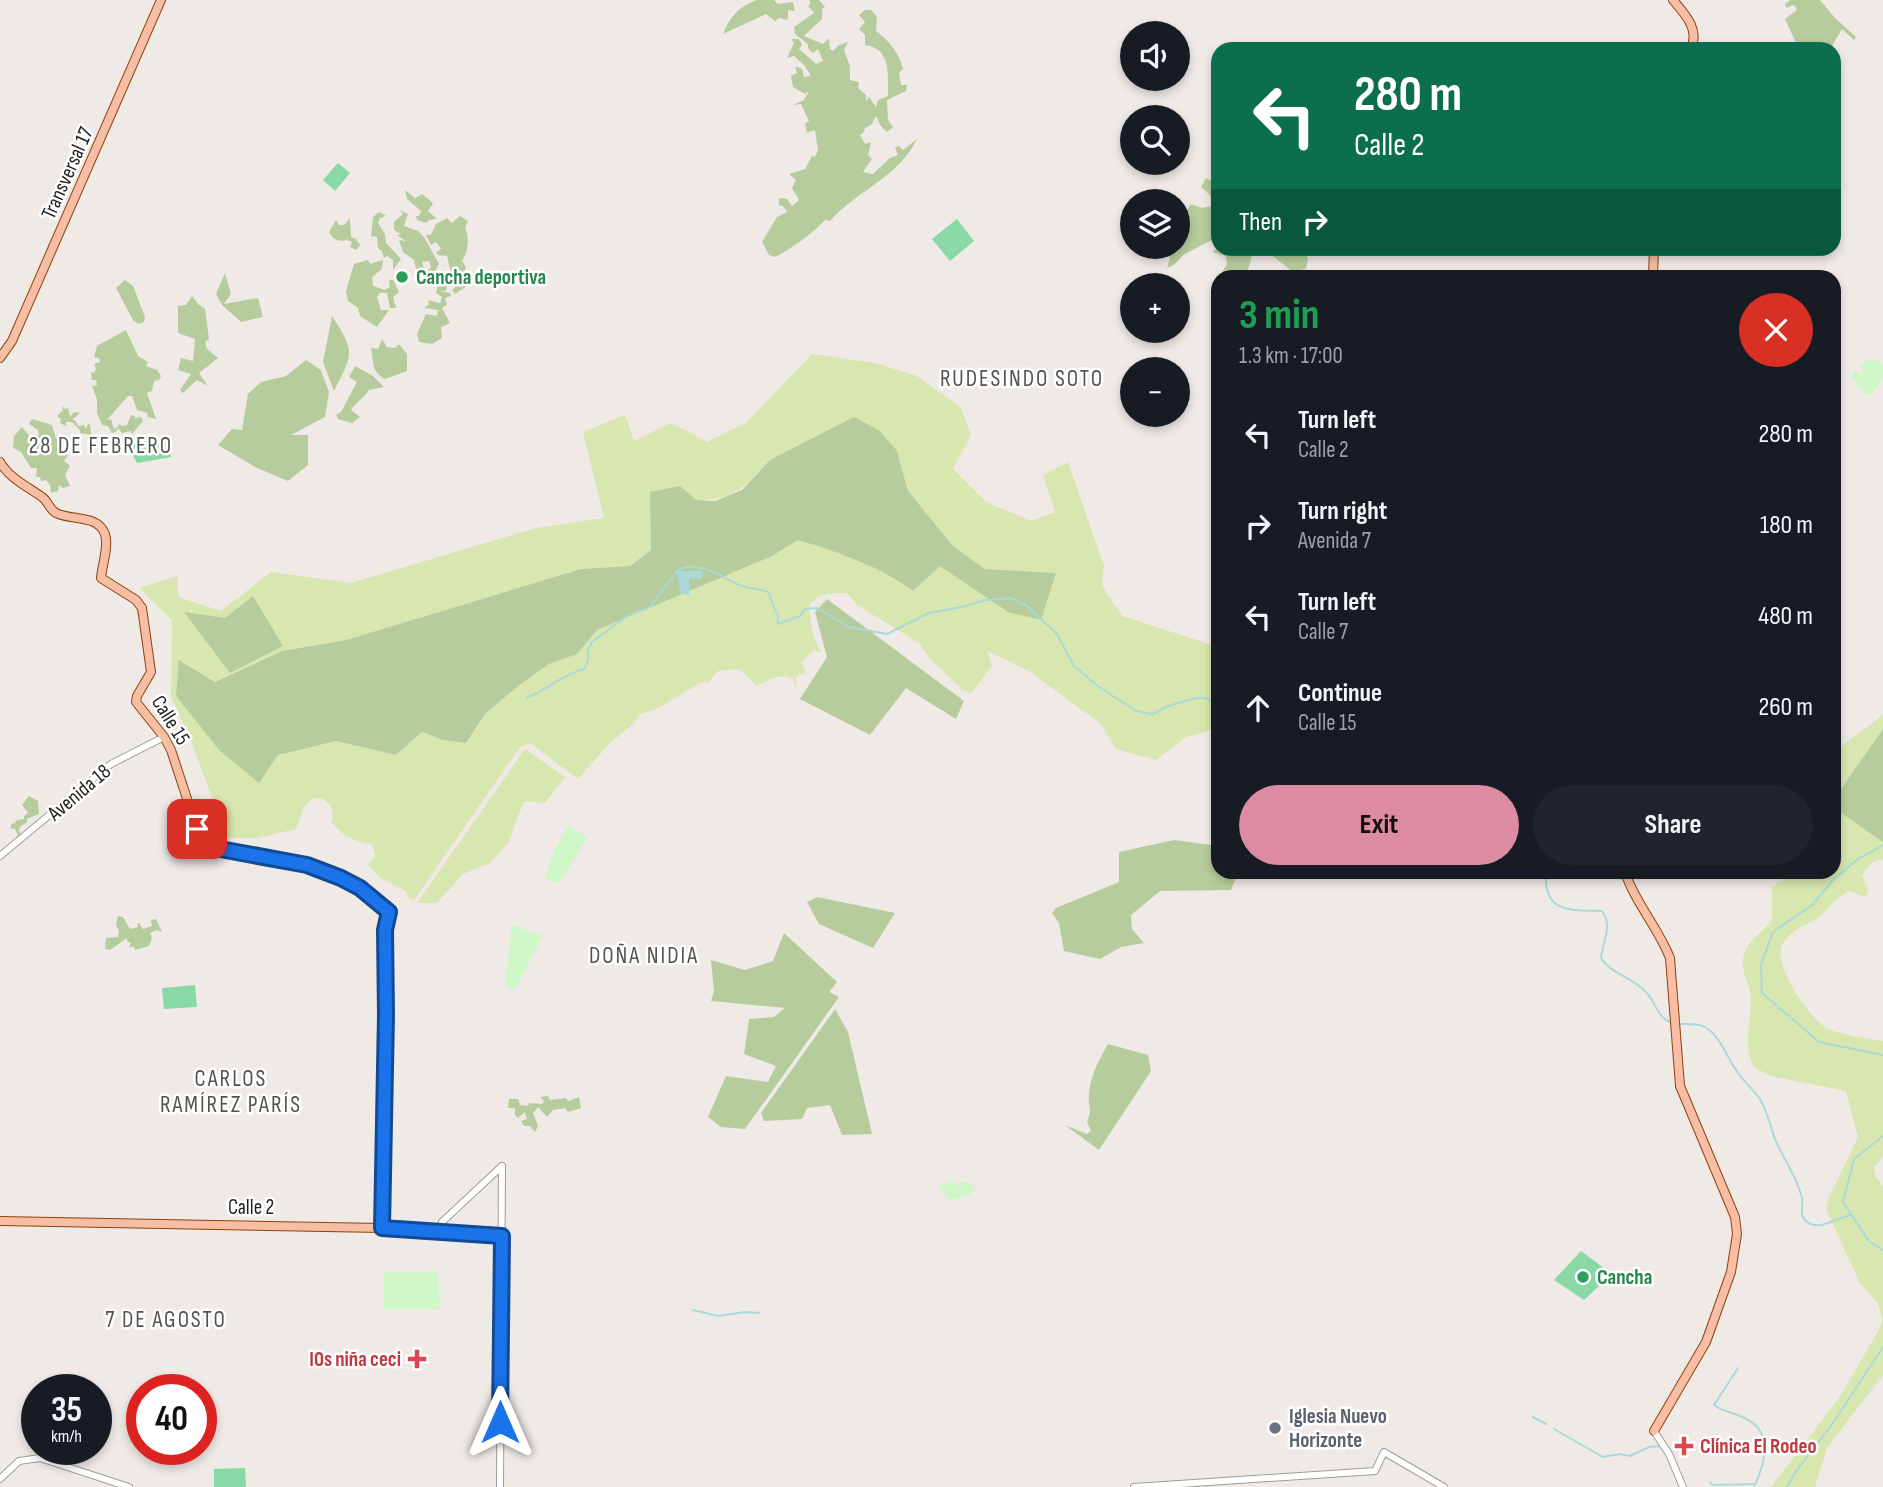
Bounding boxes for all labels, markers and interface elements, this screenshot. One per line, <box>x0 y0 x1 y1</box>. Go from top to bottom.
map controls <box>1120 21 1190 427</box>
button: sound <box>1120 21 1190 91</box>
text: 280 m <box>1354 66 1462 125</box>
icon: left <box>1239 70 1330 161</box>
button: search <box>1120 105 1190 175</box>
street label: Transversal 17 <box>36 123 99 223</box>
text: Calle 2 <box>1354 126 1424 165</box>
button: layers <box>1120 189 1190 259</box>
icon: right <box>1296 203 1334 241</box>
text: Then <box>1239 207 1282 238</box>
place label: Cancha deportiva <box>416 265 546 290</box>
marker: Cancha deportiva <box>394 269 410 285</box>
button: + <box>1120 273 1190 343</box>
text: 3 min <box>1239 290 1319 341</box>
button: close <box>1739 293 1813 367</box>
text: 1.3 km · 17:00 <box>1239 342 1343 370</box>
button: − <box>1120 357 1190 427</box>
district label: RUDESINDO SOTO <box>940 365 1104 393</box>
text: Turn left <box>1298 405 1376 436</box>
icon: left <box>1239 416 1277 454</box>
text: 280 m <box>1758 419 1813 450</box>
district label: 28 DE FEBRERO <box>29 432 173 460</box>
text: Calle 2 <box>1298 436 1349 464</box>
text: Turn right <box>1298 496 1387 527</box>
icon: right <box>1239 507 1277 545</box>
text: 180 m <box>1760 510 1813 541</box>
text: Avenida 7 <box>1298 527 1371 555</box>
text: Turn left <box>1298 587 1376 618</box>
icon: left <box>1239 598 1277 636</box>
text: 480 m <box>1758 601 1813 632</box>
text: Calle 7 <box>1298 618 1348 646</box>
text: Continue <box>1298 678 1382 709</box>
icon: ahead <box>1239 689 1277 727</box>
street label: Calle 15 <box>146 691 195 749</box>
text: 260 m <box>1758 692 1813 723</box>
text: Calle 15 <box>1298 709 1356 737</box>
street label: Avenida 18 <box>42 759 116 827</box>
button: Exit <box>1239 785 1519 865</box>
button: Share <box>1533 785 1813 865</box>
pin <box>167 799 227 859</box>
icon: arrive <box>178 810 216 848</box>
district label: DOÑA NIDIA <box>589 942 699 970</box>
district label: CARLOS RAMÍREZ PARÍS <box>160 1065 302 1119</box>
street label: Calle 2 <box>228 1195 274 1220</box>
place label: Cancha <box>1597 1265 1652 1290</box>
marker: Cancha <box>1575 1269 1591 1285</box>
district label: 7 DE AGOSTO <box>105 1306 227 1334</box>
place label: I0s niña ceci <box>309 1347 401 1372</box>
marker: I0s niña ceci <box>407 1349 427 1369</box>
speed limit sign: 40 <box>126 1374 217 1465</box>
position arrow <box>463 1385 537 1459</box>
text: 35 <box>51 1389 82 1432</box>
place label: Iglesia Nuevo Horizonte <box>1289 1404 1387 1453</box>
marker: Iglesia Nuevo Horizonte <box>1267 1420 1283 1436</box>
text: km/h <box>51 1426 82 1447</box>
place label: Clínica El Rodeo <box>1700 1434 1817 1459</box>
marker: Clínica El Rodeo <box>1674 1436 1694 1456</box>

